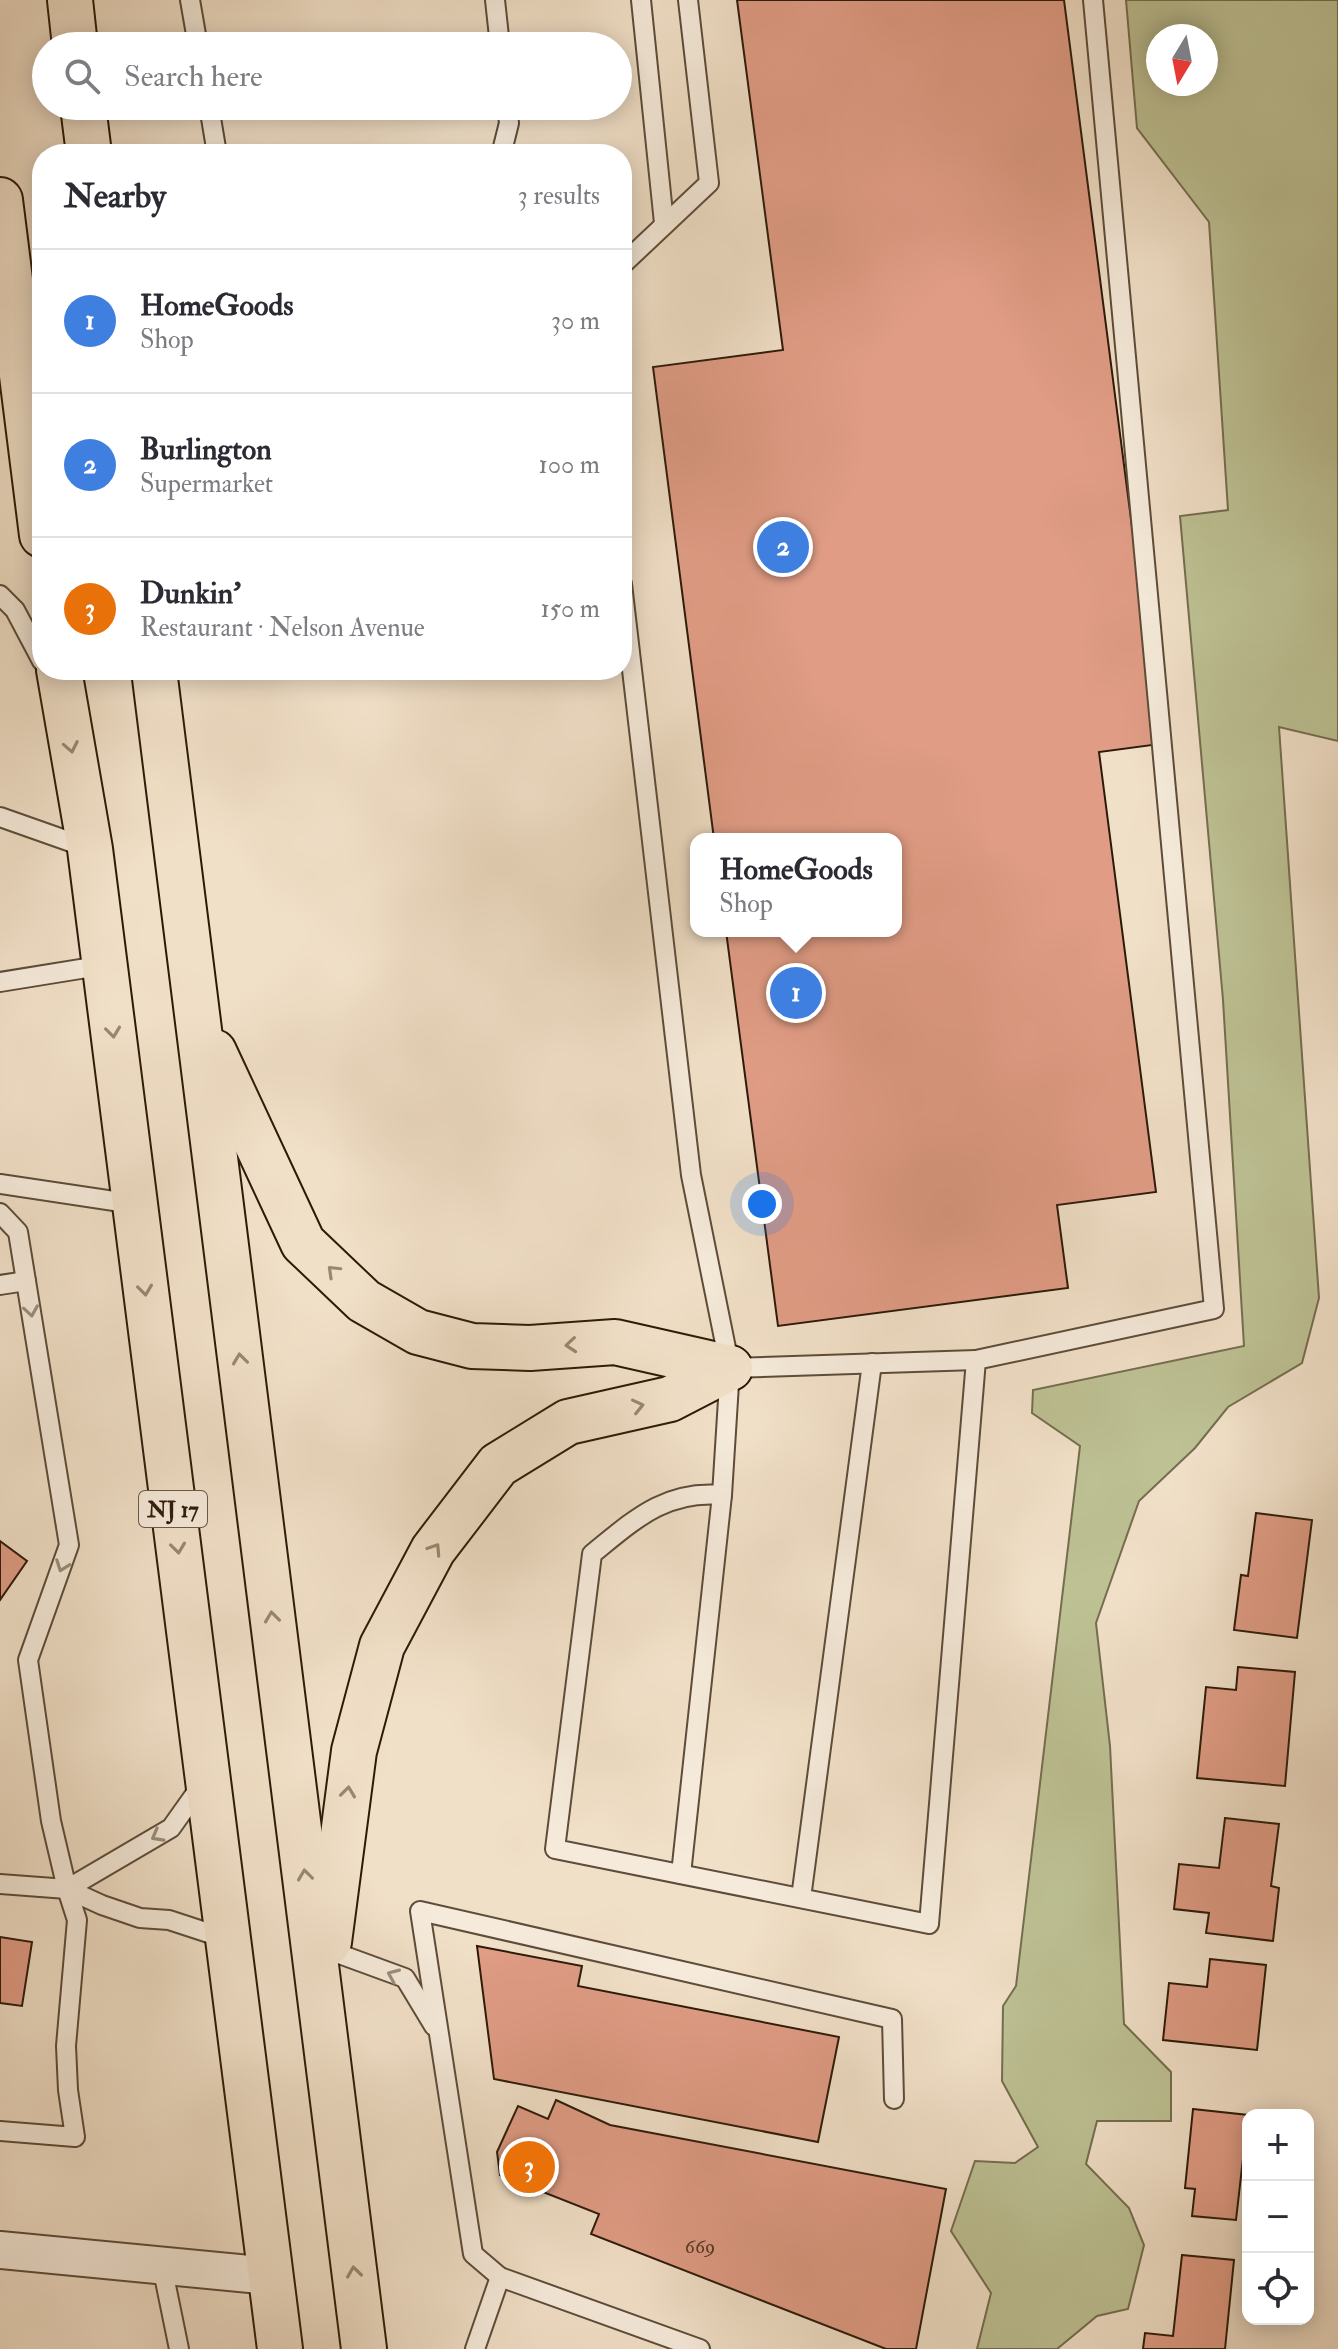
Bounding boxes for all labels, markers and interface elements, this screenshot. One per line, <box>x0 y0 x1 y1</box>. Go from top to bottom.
north arrow <box>1146 24 1218 96</box>
search box <box>32 32 632 120</box>
icon: search <box>60 54 104 98</box>
text: Search here <box>124 58 263 95</box>
text: Nearby <box>64 175 166 218</box>
text: 3 results <box>518 180 600 212</box>
text: HomeGoods <box>140 287 294 324</box>
text: 1 <box>85 305 95 337</box>
text: 30 m <box>551 305 600 337</box>
text: Shop <box>140 324 194 356</box>
text: Burlington <box>140 431 272 468</box>
text: 2 <box>83 449 97 481</box>
text: 100 m <box>539 449 600 481</box>
text: Supermarket <box>140 468 273 500</box>
pin: 2 <box>757 517 809 577</box>
text: Dunkin' <box>140 575 241 612</box>
text: 3 <box>85 593 95 625</box>
text: 150 m <box>541 593 600 625</box>
text: Restaurant · Nelson Avenue <box>140 612 425 644</box>
one-way arrow <box>62 740 79 754</box>
popup <box>690 833 902 937</box>
text: HomeGoods <box>719 851 873 888</box>
text: Shop <box>719 888 773 920</box>
pin: 1 <box>770 963 822 1023</box>
one-way arrow <box>104 1025 121 1039</box>
your location <box>742 1184 782 1224</box>
one-way arrow <box>328 1266 342 1281</box>
one-way arrow <box>136 1283 153 1297</box>
one-way arrow <box>22 1304 39 1318</box>
one-way arrow <box>564 1336 577 1353</box>
one-way arrow <box>232 1352 249 1366</box>
one-way arrow <box>631 1398 645 1415</box>
road number: NJ 17 <box>139 1491 207 1527</box>
one-way arrow <box>169 1542 186 1555</box>
one-way arrow <box>425 1544 440 1558</box>
one-way arrow <box>55 1559 71 1573</box>
one-way arrow <box>264 1610 281 1624</box>
one-way arrow <box>340 1785 357 1798</box>
one-way arrow <box>151 1826 166 1842</box>
one-way arrow <box>296 1868 313 1881</box>
one-way arrow <box>387 1968 402 1984</box>
map controls <box>1242 2109 1314 2325</box>
button: + <box>1242 2109 1314 2181</box>
pin: 3 <box>503 2137 555 2197</box>
button: − <box>1242 2181 1314 2253</box>
house number: 669 <box>685 2234 715 2259</box>
button: locate <box>1242 2253 1314 2325</box>
one-way arrow <box>346 2265 363 2279</box>

